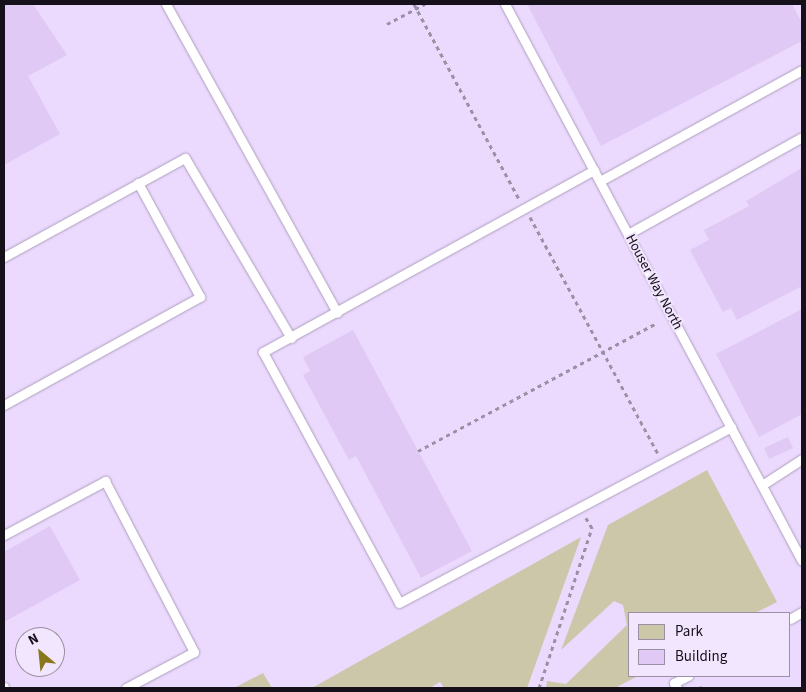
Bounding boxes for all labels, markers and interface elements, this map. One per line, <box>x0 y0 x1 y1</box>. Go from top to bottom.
street label: Houser Way North <box>622 231 686 333</box>
legend <box>628 612 791 677</box>
text: Park <box>675 621 703 642</box>
north arrow <box>15 627 65 677</box>
text: N <box>25 629 42 651</box>
text: Building <box>675 646 727 667</box>

